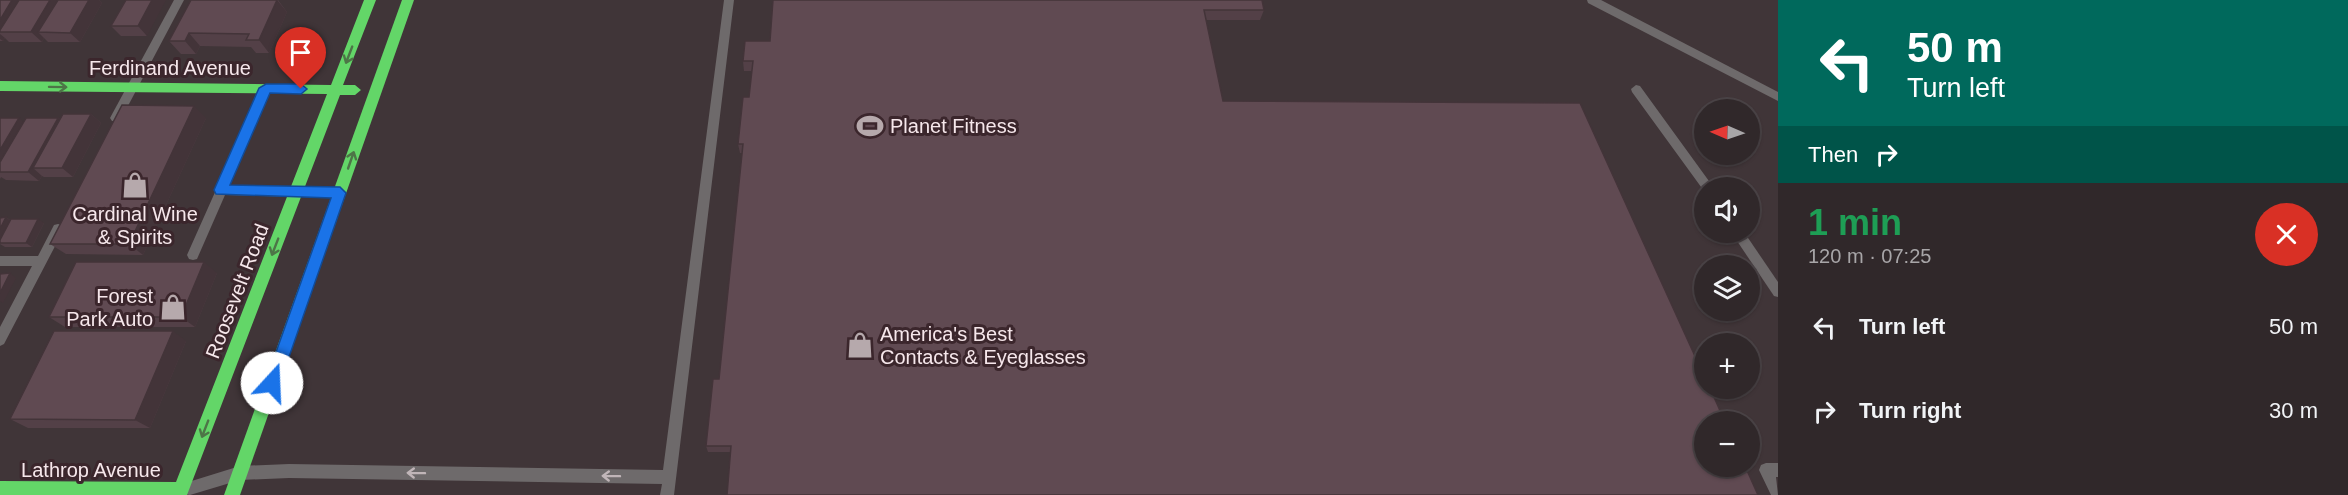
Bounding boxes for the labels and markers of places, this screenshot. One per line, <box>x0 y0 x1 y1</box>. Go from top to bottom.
pin <box>275 27 326 89</box>
sports icon: Planet Fitness <box>855 111 885 141</box>
place label: Planet Fitness <box>890 115 1017 137</box>
shop icon: Cardinal Wine & Spirits <box>120 170 150 200</box>
place label: Cardinal Wine & Spirits <box>72 203 198 248</box>
place label: Forest Park Auto <box>66 285 153 330</box>
shop icon: Forest Park Auto <box>158 292 188 322</box>
place label: America's Best Contacts & Eyeglasses <box>880 323 1086 368</box>
shop icon: America's Best Contacts & Eyeglasses <box>845 330 875 360</box>

